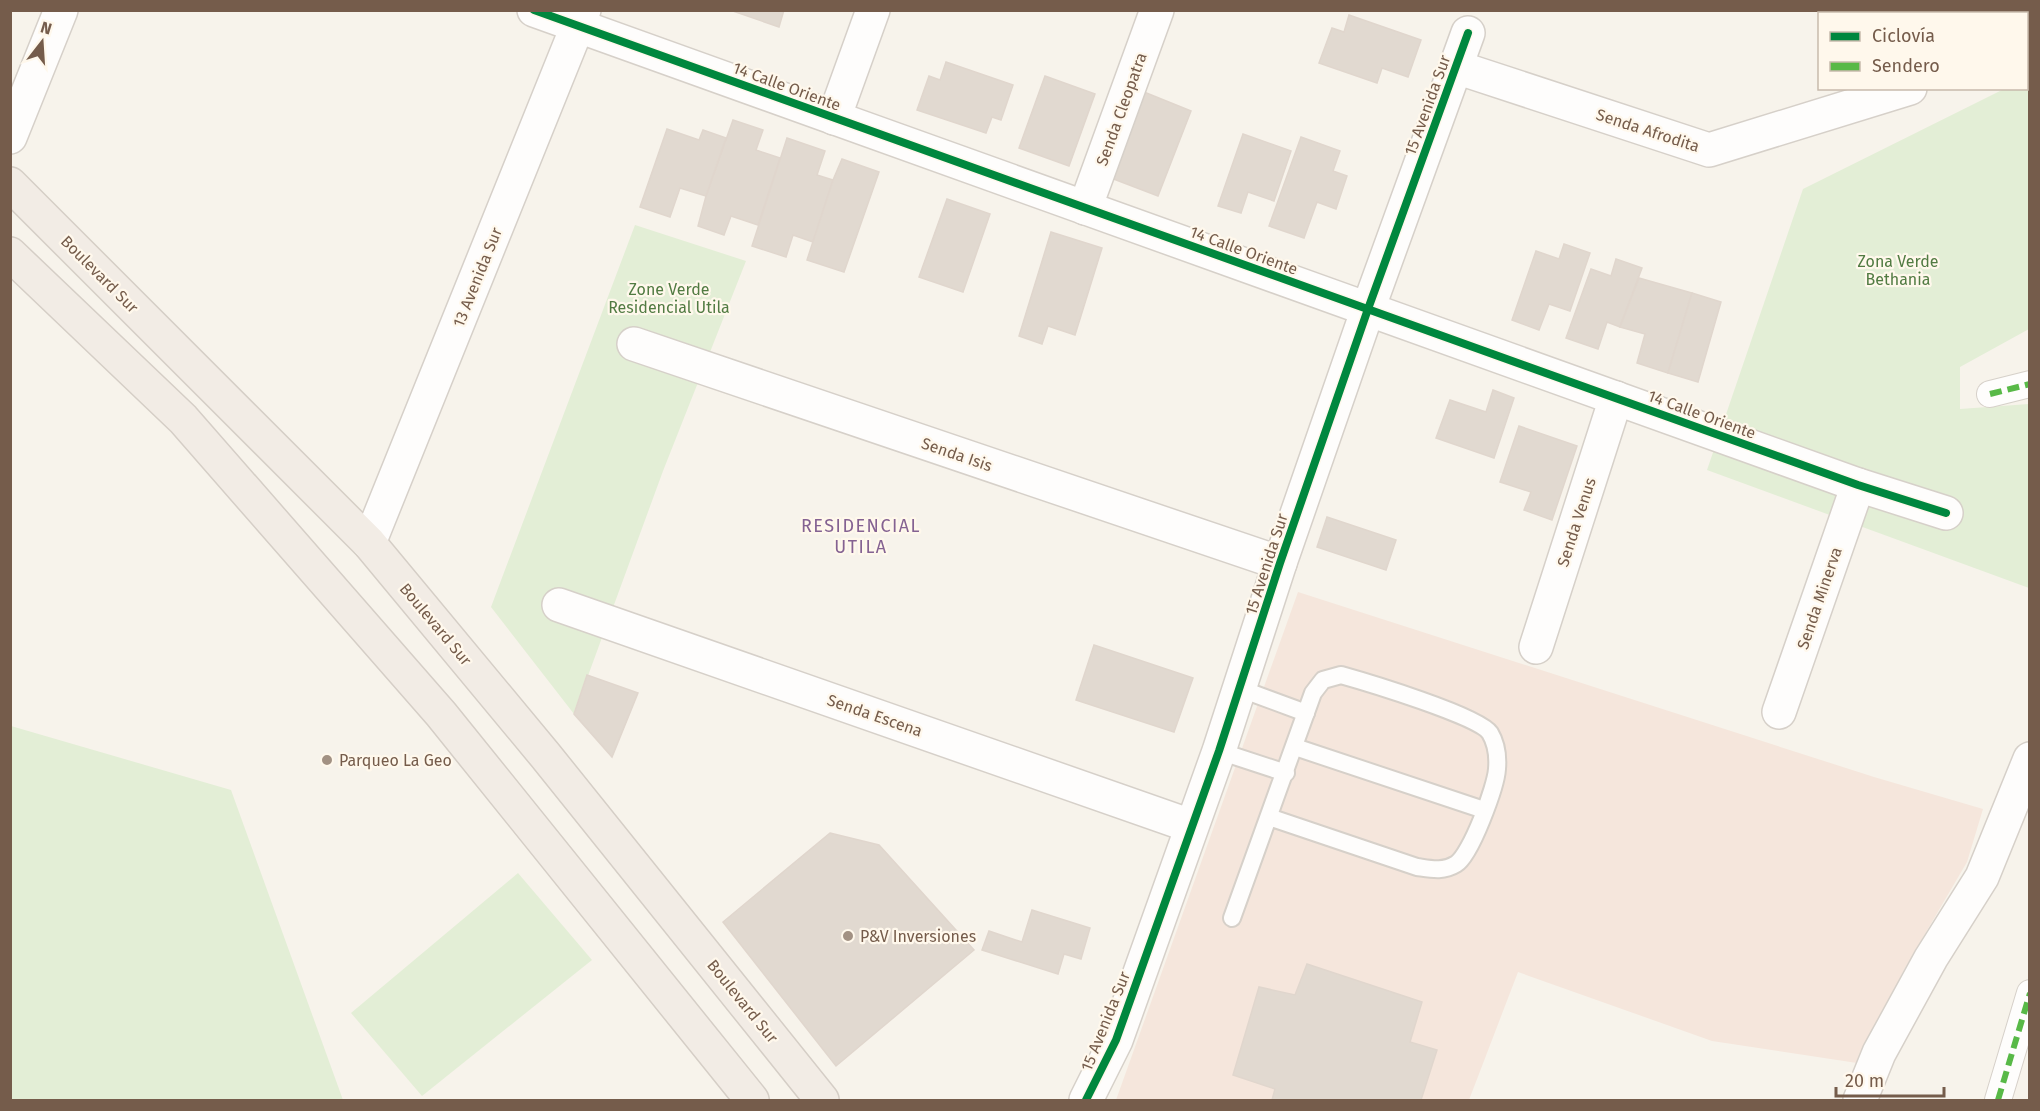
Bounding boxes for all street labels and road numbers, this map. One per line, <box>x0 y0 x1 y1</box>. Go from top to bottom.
street label: Senda Cleopatra <box>1092 50 1151 168</box>
street label: 15 Avenida Sur <box>1401 52 1455 158</box>
street label: 14 Calle Oriente <box>730 58 843 115</box>
street label: Senda Afrodita <box>1594 105 1702 156</box>
street label: 14 Calle Oriente <box>1187 222 1300 279</box>
street label: 13 Avenida Sur <box>449 224 506 330</box>
street label: Boulevard Sur <box>57 232 143 318</box>
street label: 14 Calle Oriente <box>1645 386 1758 443</box>
street label: Senda Isis <box>919 434 995 475</box>
street label: Senda Venus <box>1553 475 1600 569</box>
street label: 15 Avenida Sur <box>1241 510 1292 617</box>
street label: Senda Minerva <box>1793 545 1846 652</box>
street label: Boulevard Sur <box>396 579 476 670</box>
street label: Senda Escena <box>825 690 925 741</box>
street label: Boulevard Sur <box>703 956 783 1047</box>
street label: 15 Avenida Sur <box>1077 968 1134 1074</box>

